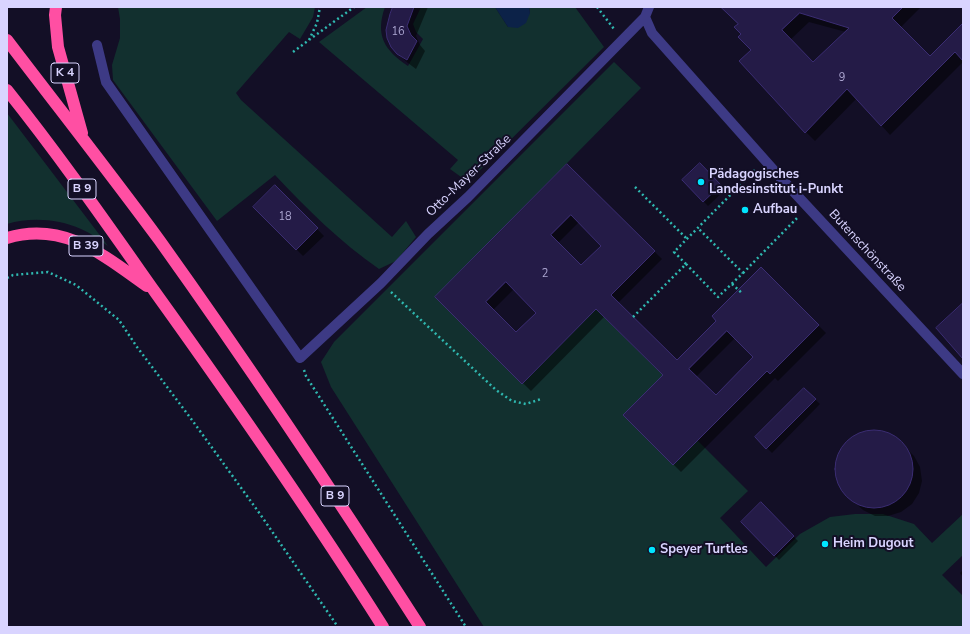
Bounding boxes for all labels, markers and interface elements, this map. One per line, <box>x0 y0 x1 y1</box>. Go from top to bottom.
house number: 16 <box>391 25 405 39</box>
road number: K 4 <box>51 63 79 83</box>
house number: 9 <box>839 71 845 85</box>
street label: Otto-Mayer-Straße <box>423 132 515 220</box>
place label: Pädagogisches Landesinstitut i-Punkt <box>709 167 843 198</box>
marker: Pädagogisches Landesinstitut i-Punkt <box>696 177 706 187</box>
road number: B 9 <box>68 179 96 199</box>
place label: Aufbau <box>753 202 797 218</box>
marker: Aufbau <box>740 205 750 215</box>
street label: Butenschönstraße <box>825 207 909 295</box>
house number: 18 <box>278 210 292 224</box>
road number: B 39 <box>69 236 103 256</box>
house number: 2 <box>542 267 548 281</box>
road number: B 9 <box>321 486 349 506</box>
place label: Heim Dugout <box>833 536 914 552</box>
marker: Heim Dugout <box>820 539 830 549</box>
place label: Speyer Turtles <box>660 542 748 558</box>
marker: Speyer Turtles <box>647 545 657 555</box>

